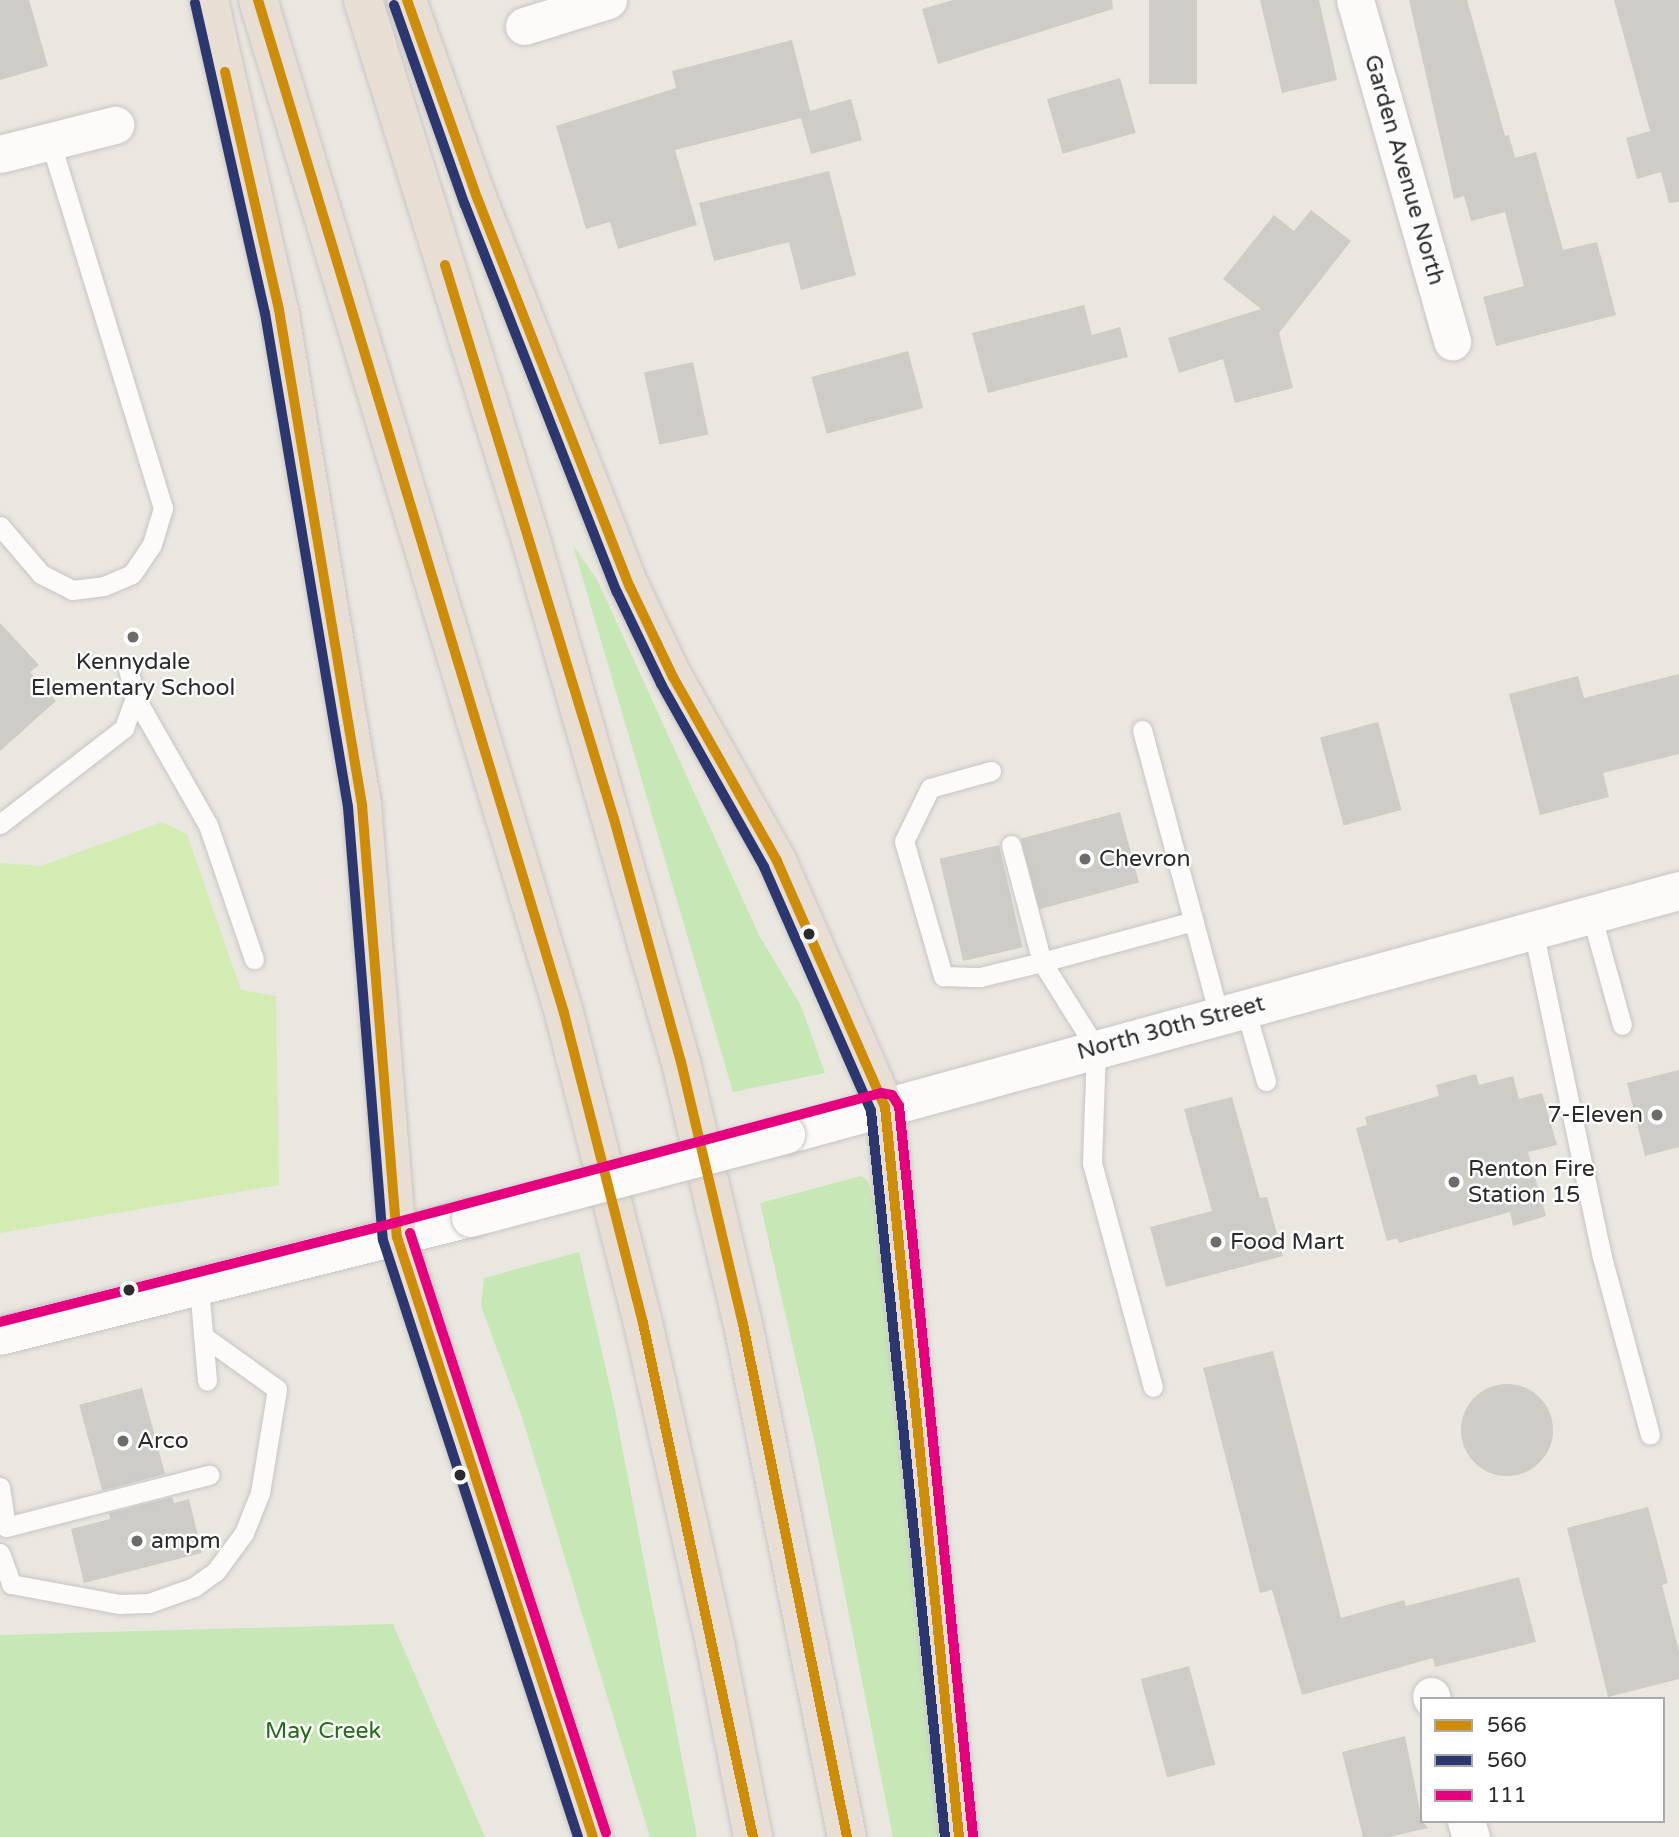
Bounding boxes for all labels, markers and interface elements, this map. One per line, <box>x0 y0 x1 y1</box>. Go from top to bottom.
street label: Garden Avenue North <box>1358 52 1450 288</box>
marker: Kennydale Elementary School <box>125 629 141 645</box>
place label: Kennydale Elementary School <box>31 648 235 702</box>
place label: Chevron <box>1099 845 1191 873</box>
marker: Chevron <box>1077 851 1093 867</box>
unlabelled marker <box>802 927 816 941</box>
street label: North 30th Street <box>1074 990 1268 1066</box>
place label: 7-Eleven <box>1547 1101 1643 1129</box>
marker: 7-Eleven <box>1649 1107 1665 1123</box>
place label: Renton Fire Station 15 <box>1468 1155 1595 1209</box>
marker: Renton Fire Station 15 <box>1446 1174 1462 1190</box>
place label: Food Mart <box>1230 1228 1344 1256</box>
marker: Food Mart <box>1208 1234 1224 1250</box>
unlabelled marker <box>122 1283 136 1297</box>
place label: Arco <box>137 1427 189 1455</box>
marker: Arco <box>115 1433 131 1449</box>
unlabelled marker <box>453 1468 467 1482</box>
place label: ampm <box>151 1527 221 1555</box>
marker: ampm <box>129 1533 145 1549</box>
legend <box>1420 1697 1665 1823</box>
text: 566 <box>1487 1713 1527 1738</box>
park label: May Creek <box>265 1717 381 1745</box>
text: 560 <box>1487 1748 1527 1773</box>
text: 111 <box>1487 1783 1527 1808</box>

